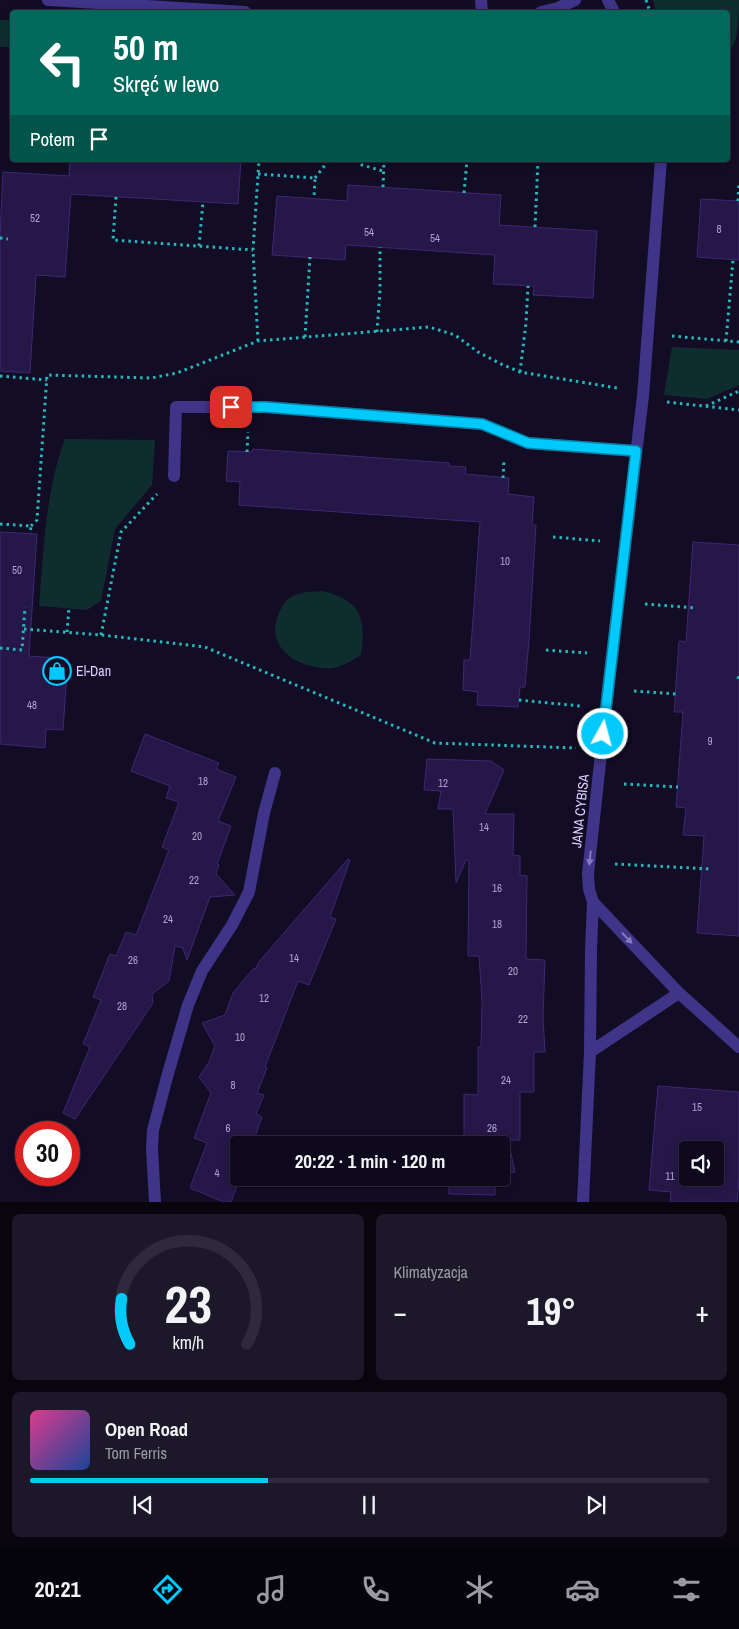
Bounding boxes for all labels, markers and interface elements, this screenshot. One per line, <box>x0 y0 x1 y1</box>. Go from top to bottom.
text: 50 m <box>113 24 178 71</box>
icon: left <box>30 30 95 95</box>
text: Skręć w lewo <box>113 69 219 99</box>
icon: arrive <box>85 125 113 153</box>
text: Potem <box>30 126 75 152</box>
house number: 52 <box>30 211 40 225</box>
house number: 8 <box>716 222 722 236</box>
house number: 54 <box>364 225 374 239</box>
house number: 54 <box>430 231 440 245</box>
pin <box>210 386 252 428</box>
icon: arrive <box>217 393 245 421</box>
house number: 10 <box>500 554 510 568</box>
house number: 50 <box>12 563 22 577</box>
shop icon: El-Dan <box>42 656 72 686</box>
place label: El-Dan <box>76 662 111 680</box>
house number: 48 <box>27 698 37 712</box>
position arrow <box>576 707 628 759</box>
house number: 9 <box>707 734 713 748</box>
street label: JANA CYBISA <box>567 773 593 849</box>
house number: 18 <box>198 774 208 788</box>
house number: 12 <box>438 776 448 790</box>
house number: 14 <box>479 820 489 834</box>
house number: 20 <box>192 829 202 843</box>
one-way arrow <box>586 850 594 866</box>
house number: 22 <box>189 873 199 887</box>
house number: 16 <box>492 881 502 895</box>
house number: 24 <box>163 912 173 926</box>
house number: 18 <box>492 917 502 931</box>
one-way arrow <box>621 931 633 943</box>
house number: 14 <box>289 951 299 965</box>
house number: 26 <box>128 953 138 967</box>
house number: 20 <box>508 964 518 978</box>
house number: 12 <box>259 991 269 1005</box>
house number: 28 <box>117 999 127 1013</box>
house number: 22 <box>518 1012 528 1026</box>
house number: 10 <box>235 1030 245 1044</box>
house number: 24 <box>501 1073 511 1087</box>
house number: 8 <box>230 1078 236 1092</box>
house number: 15 <box>692 1100 702 1114</box>
speed limit sign: 30 <box>15 1121 80 1186</box>
house number: 6 <box>225 1121 231 1135</box>
house number: 26 <box>487 1121 497 1135</box>
map controls <box>679 1141 724 1186</box>
button: sound <box>679 1141 724 1186</box>
text: 20:22 · 1 min · 120 m <box>295 1148 445 1174</box>
house number: 4 <box>214 1166 220 1180</box>
house number: 11 <box>665 1169 675 1183</box>
text: Klimatyzacja <box>394 1261 468 1283</box>
text: 23 <box>164 1269 211 1339</box>
text: 19° <box>526 1286 576 1337</box>
text: − <box>394 1293 407 1331</box>
text: + <box>696 1293 709 1331</box>
text: km/h <box>172 1331 204 1355</box>
text: Open Road <box>105 1416 188 1442</box>
text: Tom Ferris <box>105 1442 167 1464</box>
icon: previous <box>129 1491 157 1519</box>
icon: pause <box>355 1491 383 1519</box>
icon: next <box>582 1491 610 1519</box>
icon: directions <box>150 1572 185 1607</box>
icon: music <box>254 1572 289 1607</box>
icon: phone <box>358 1572 393 1607</box>
icon: climate <box>462 1572 497 1607</box>
icon: car <box>565 1572 600 1607</box>
icon: filters <box>669 1572 704 1607</box>
text: 20:21 <box>34 1574 81 1604</box>

